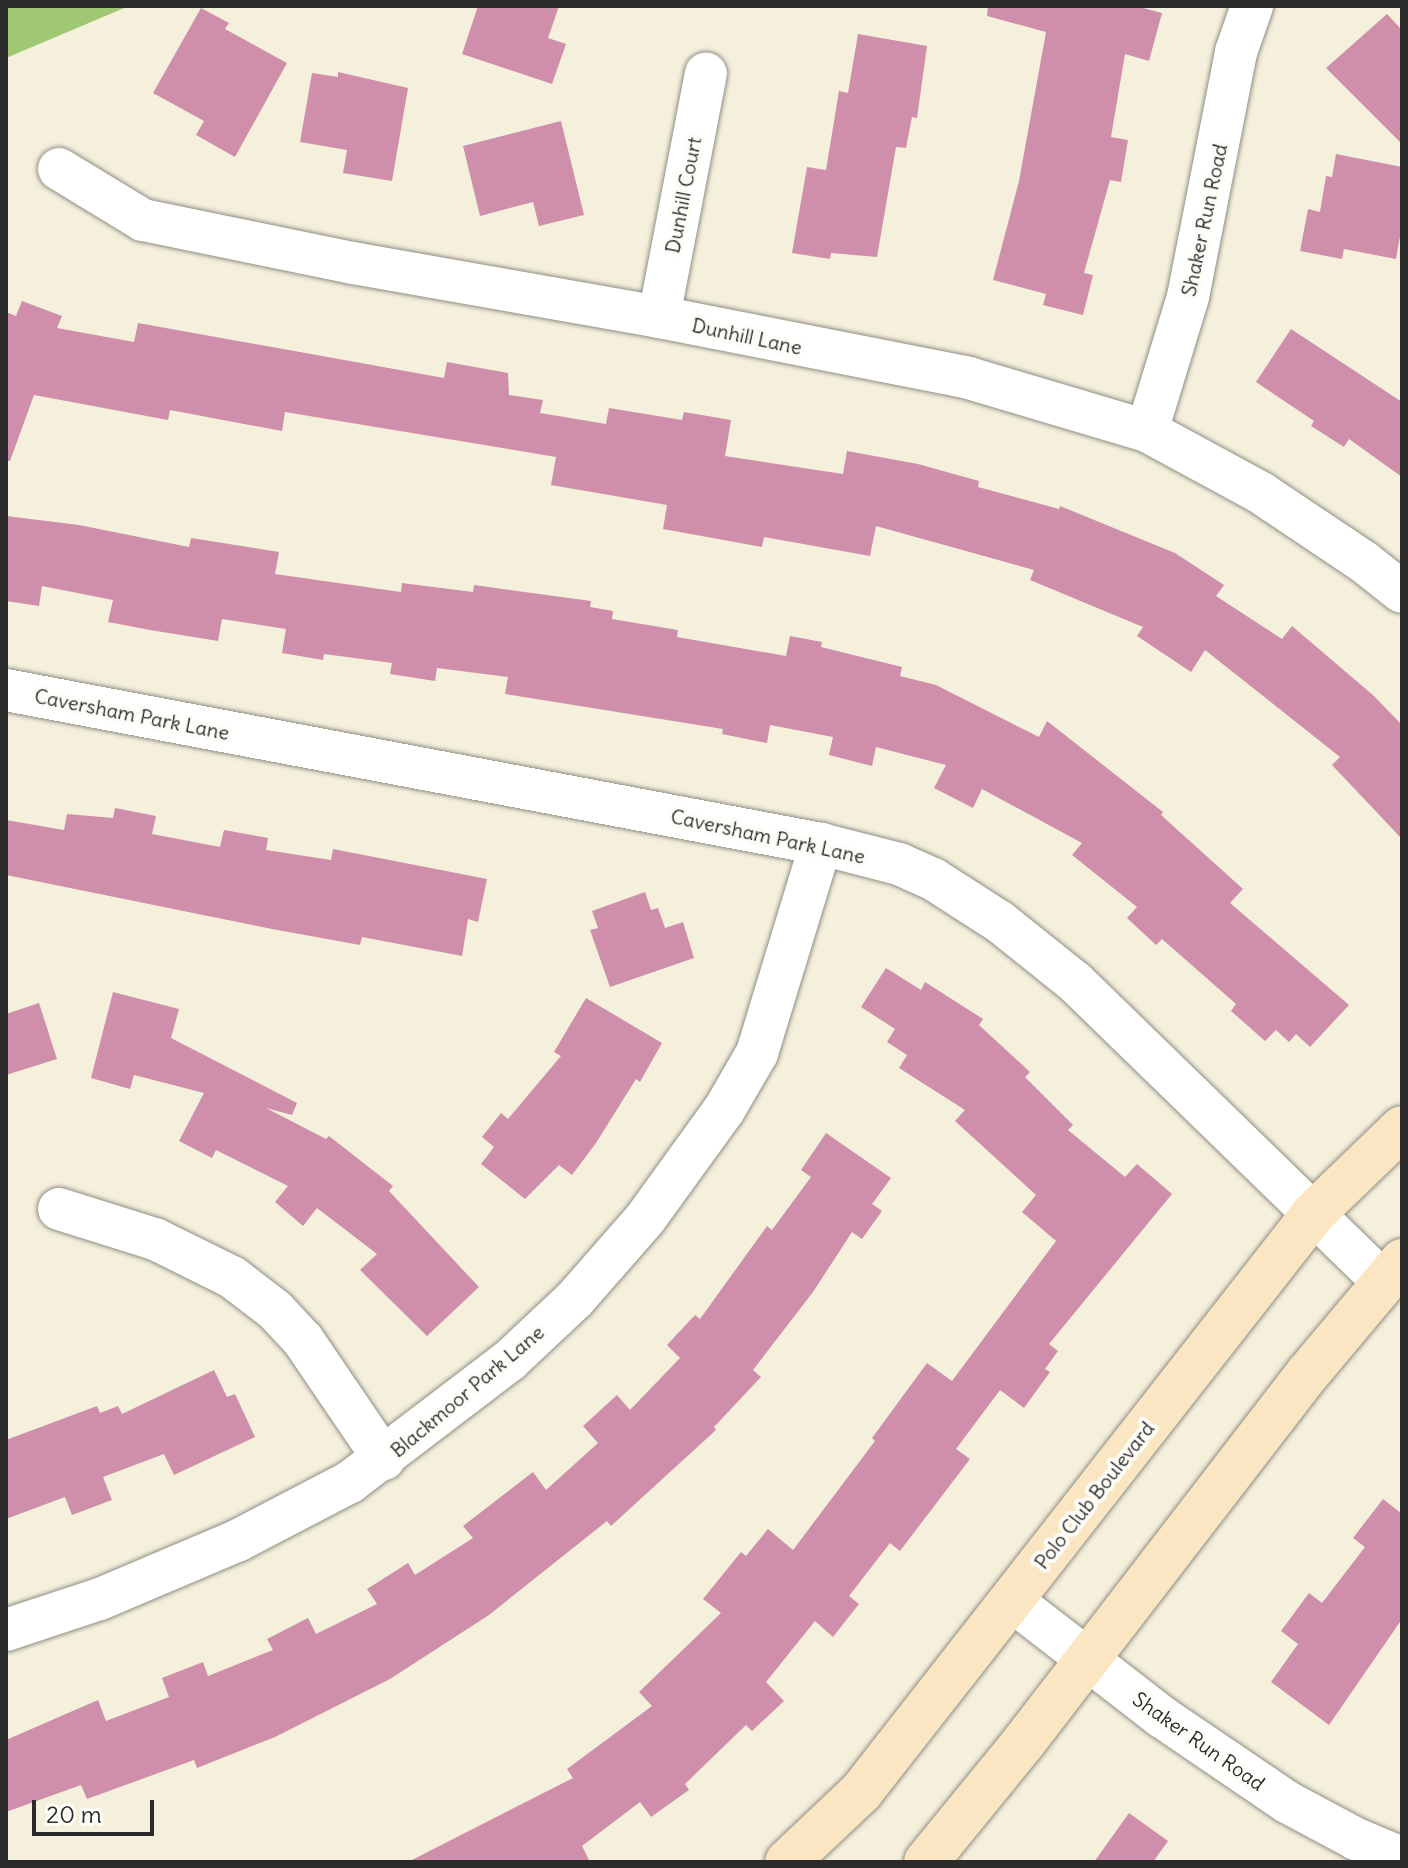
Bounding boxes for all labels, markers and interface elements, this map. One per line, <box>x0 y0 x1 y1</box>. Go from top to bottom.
street label: Dunhill Court <box>660 135 706 255</box>
street label: Shaker Run Road <box>1176 142 1232 298</box>
street label: Dunhill Lane <box>690 313 804 359</box>
street label: Caversham Park Lane <box>33 683 231 745</box>
street label: Caversham Park Lane <box>669 804 867 868</box>
street label: Blackmoor Park Lane <box>385 1320 549 1462</box>
street label: Polo Club Boulevard <box>1029 1417 1159 1573</box>
street label: Shaker Run Road <box>1128 1687 1270 1795</box>
scale bar <box>36 1784 158 1834</box>
text: 20 m <box>46 1799 102 1829</box>

